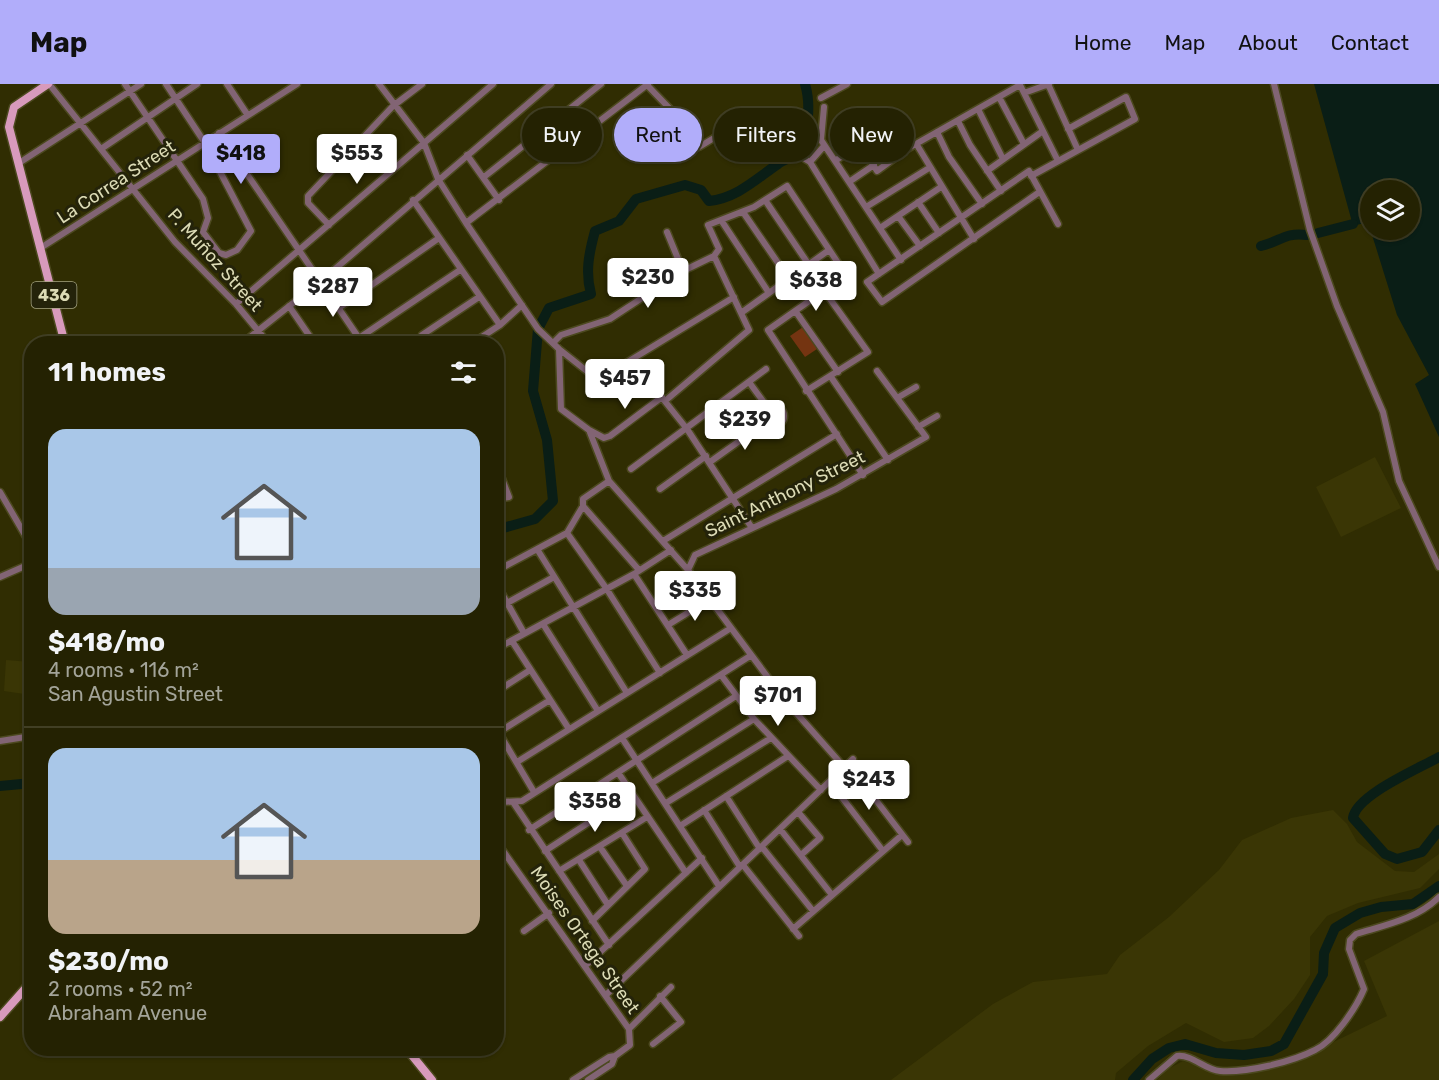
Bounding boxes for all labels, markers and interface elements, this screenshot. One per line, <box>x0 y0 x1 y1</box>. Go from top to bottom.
text: Map <box>30 26 87 59</box>
text: Home <box>1074 30 1131 55</box>
text: Map <box>1164 30 1205 55</box>
text: About <box>1238 30 1298 55</box>
text: Contact <box>1331 30 1409 55</box>
chip: Buy <box>522 108 602 162</box>
chip: Rent <box>614 108 702 162</box>
chip: Filters <box>714 108 818 162</box>
chip: New <box>830 108 914 162</box>
pin: $418 <box>205 134 277 185</box>
pin: $553 <box>321 134 393 185</box>
street label: La Correa Street <box>53 136 179 228</box>
text: $418 <box>216 141 266 165</box>
text: $553 <box>331 141 383 165</box>
map controls <box>1360 180 1420 240</box>
button: layers <box>1360 180 1420 240</box>
street label: P. Muñoz Street <box>163 204 267 316</box>
pin: $230 <box>612 258 684 309</box>
pin: $638 <box>780 261 852 312</box>
text: $230 <box>621 265 675 289</box>
pin: $287 <box>297 267 369 318</box>
text: $638 <box>789 268 843 292</box>
text: $287 <box>307 274 359 298</box>
road number: 436 <box>32 282 76 308</box>
icon: filters <box>447 356 480 389</box>
text: 11 homes <box>48 357 166 388</box>
pin: $457 <box>589 359 661 410</box>
text: $457 <box>599 366 651 390</box>
pin: $239 <box>709 400 781 451</box>
text: $239 <box>719 407 771 431</box>
street label: Saint Anthony Street <box>702 446 868 542</box>
icon: home <box>210 468 318 576</box>
pin: $335 <box>659 571 731 622</box>
text: $335 <box>669 578 721 602</box>
text: $418/mo <box>48 627 165 658</box>
text: 4 rooms · 116 m² <box>48 658 199 682</box>
pin: $701 <box>742 676 814 727</box>
text: San Agustin Street <box>48 682 223 706</box>
text: $701 <box>754 683 802 707</box>
pin: $243 <box>833 760 905 811</box>
text: $243 <box>842 767 896 791</box>
pin: $358 <box>559 782 631 833</box>
icon: home <box>210 787 318 895</box>
text: $358 <box>569 789 622 813</box>
street label: Moises Ortega Street <box>526 862 644 1018</box>
text: $230/mo <box>48 946 169 977</box>
text: 2 rooms · 52 m² <box>48 977 193 1001</box>
text: Abraham Avenue <box>48 1001 207 1025</box>

